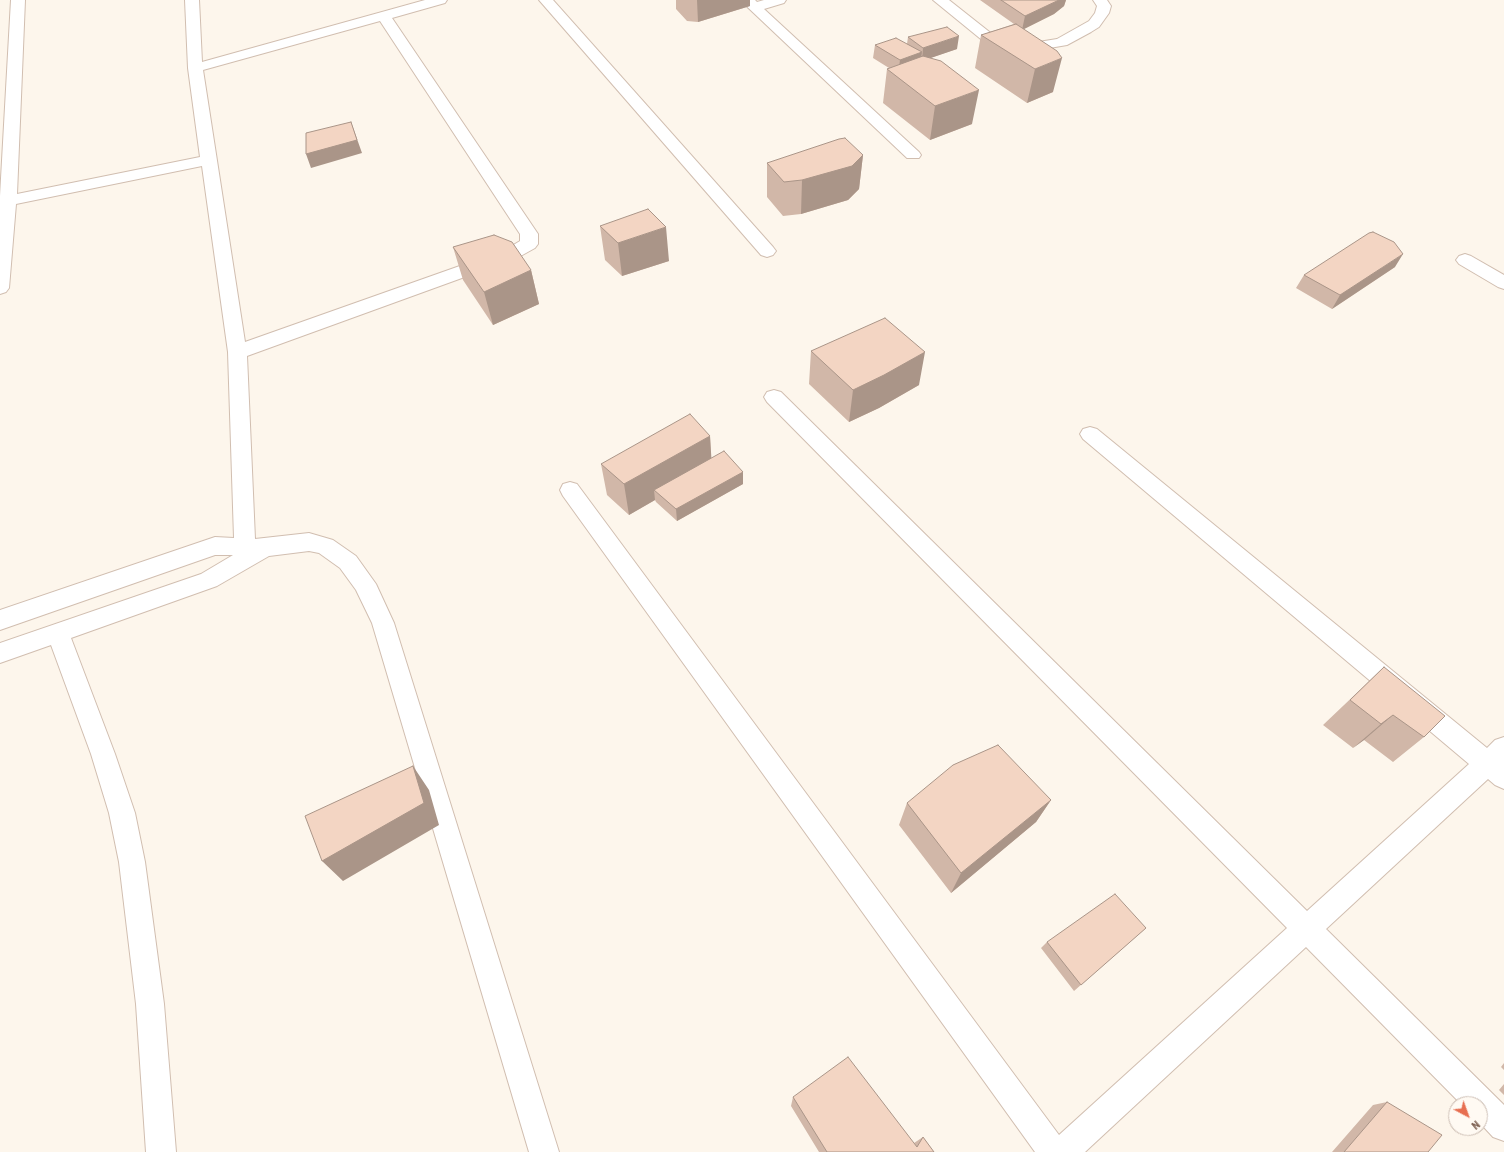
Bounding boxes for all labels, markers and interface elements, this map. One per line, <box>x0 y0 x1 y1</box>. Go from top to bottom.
north arrow <box>1448 1096 1488 1136</box>
text: N <box>1469 1118 1482 1132</box>

